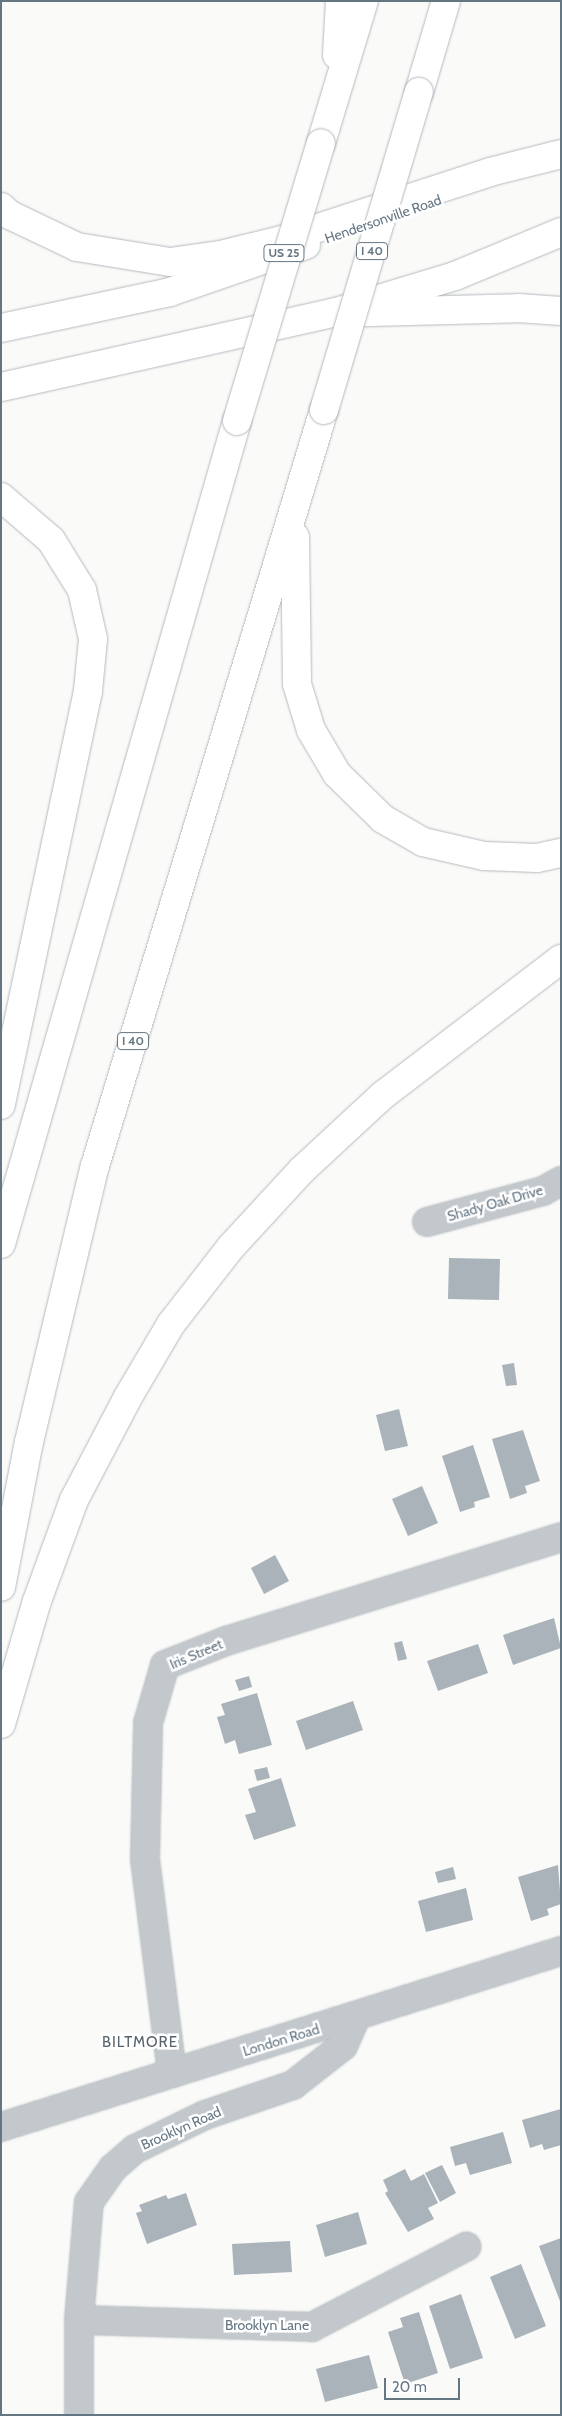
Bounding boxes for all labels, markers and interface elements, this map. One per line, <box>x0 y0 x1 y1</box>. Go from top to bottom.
street label: Hendersonville Road <box>322 191 444 247</box>
road number: I 40 <box>356 242 388 260</box>
road number: US 25 <box>263 244 305 262</box>
road number: I 40 <box>117 1032 149 1050</box>
street label: Shady Oak Drive <box>445 1181 545 1225</box>
street label: Iris Street <box>167 1635 225 1673</box>
street label: London Road <box>241 2020 321 2060</box>
district label: BILTMORE <box>101 2034 179 2052</box>
street label: Brooklyn Road <box>138 2103 224 2153</box>
street label: Brooklyn Lane <box>225 2317 309 2333</box>
scale bar <box>387 2368 463 2400</box>
text: 20 m <box>392 2378 427 2396</box>

